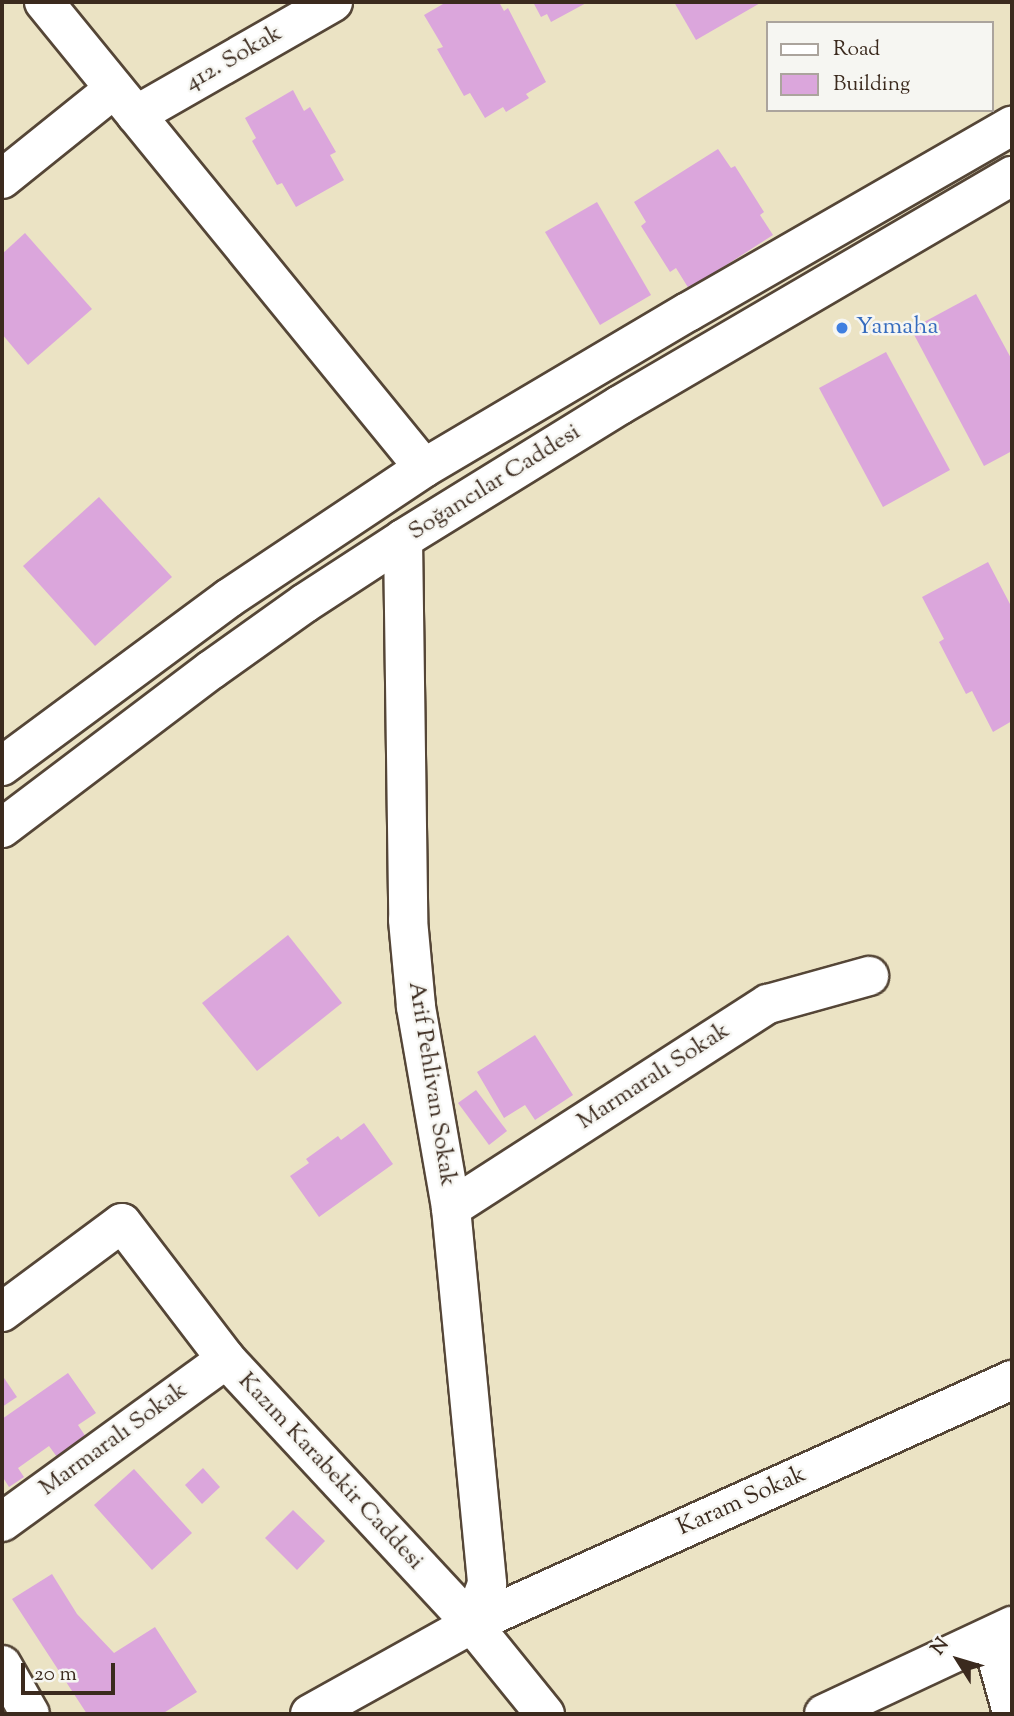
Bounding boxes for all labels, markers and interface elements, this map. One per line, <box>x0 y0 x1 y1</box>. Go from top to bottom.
street label: 412. Sokak <box>180 20 288 98</box>
legend <box>766 21 993 112</box>
text: Road <box>833 35 880 65</box>
text: Building <box>833 70 910 100</box>
place label: Yamaha <box>856 314 939 342</box>
marker: Yamaha <box>834 320 850 336</box>
street label: Soğancılar Caddesi <box>404 419 586 547</box>
street label: Arif Pehlivan Sokak <box>401 980 461 1188</box>
street label: Marmaralı Sokak <box>573 1017 735 1137</box>
street label: Kazım Karabekir Caddesi <box>231 1367 429 1577</box>
street label: Marmaralı Sokak <box>35 1377 193 1503</box>
street label: Karam Sokak <box>673 1461 811 1543</box>
north arrow <box>923 1625 993 1695</box>
text: N <box>925 1633 956 1661</box>
scale bar <box>24 1650 119 1694</box>
text: 20 m <box>34 1660 77 1690</box>

